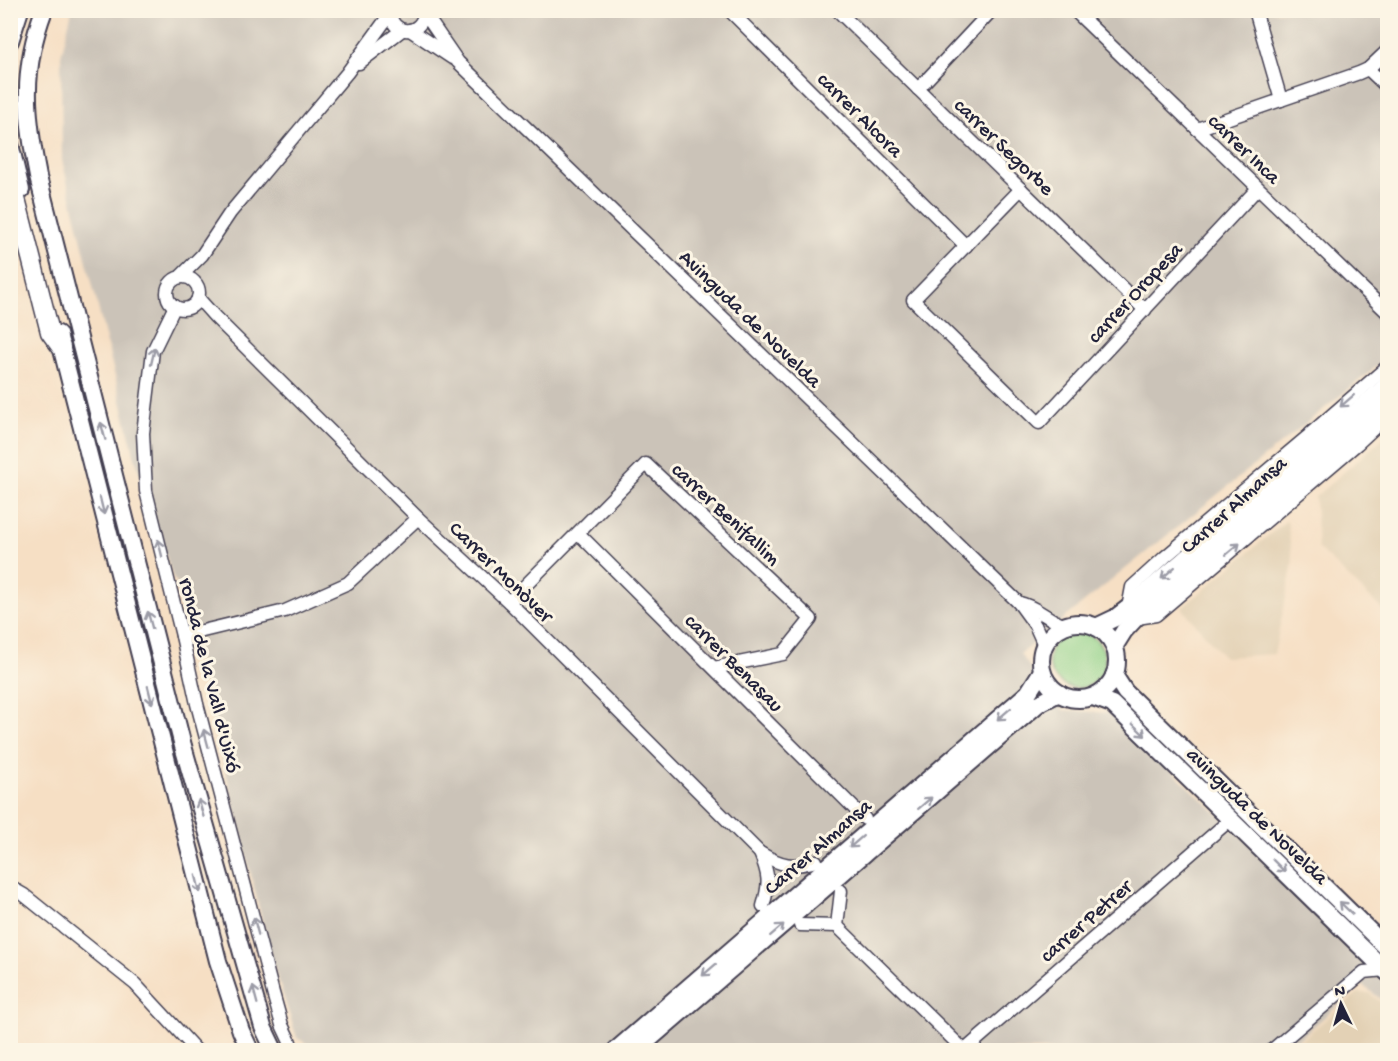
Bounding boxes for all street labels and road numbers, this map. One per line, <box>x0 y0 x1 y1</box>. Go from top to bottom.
street label: carrer Alcora <box>810 68 908 166</box>
street label: carrer Segorbe <box>947 94 1059 203</box>
street label: carrer Inca <box>1201 110 1285 192</box>
street label: carrer Oropesa <box>1084 238 1190 350</box>
street label: Avinguda de Novelda <box>672 246 826 396</box>
street label: Carrer Almansa <box>1177 452 1295 561</box>
street label: carrer Benifallim <box>665 459 784 572</box>
street label: Carrer Monòver <box>442 518 558 630</box>
street label: ronda de la Vall d'Uixó <box>171 576 244 776</box>
street label: carrer Benasau <box>678 610 787 719</box>
street label: avinguda de Novelda <box>1179 743 1333 893</box>
street label: Carrer Almansa <box>760 794 879 902</box>
street label: carrer Petrer <box>1036 875 1140 969</box>

